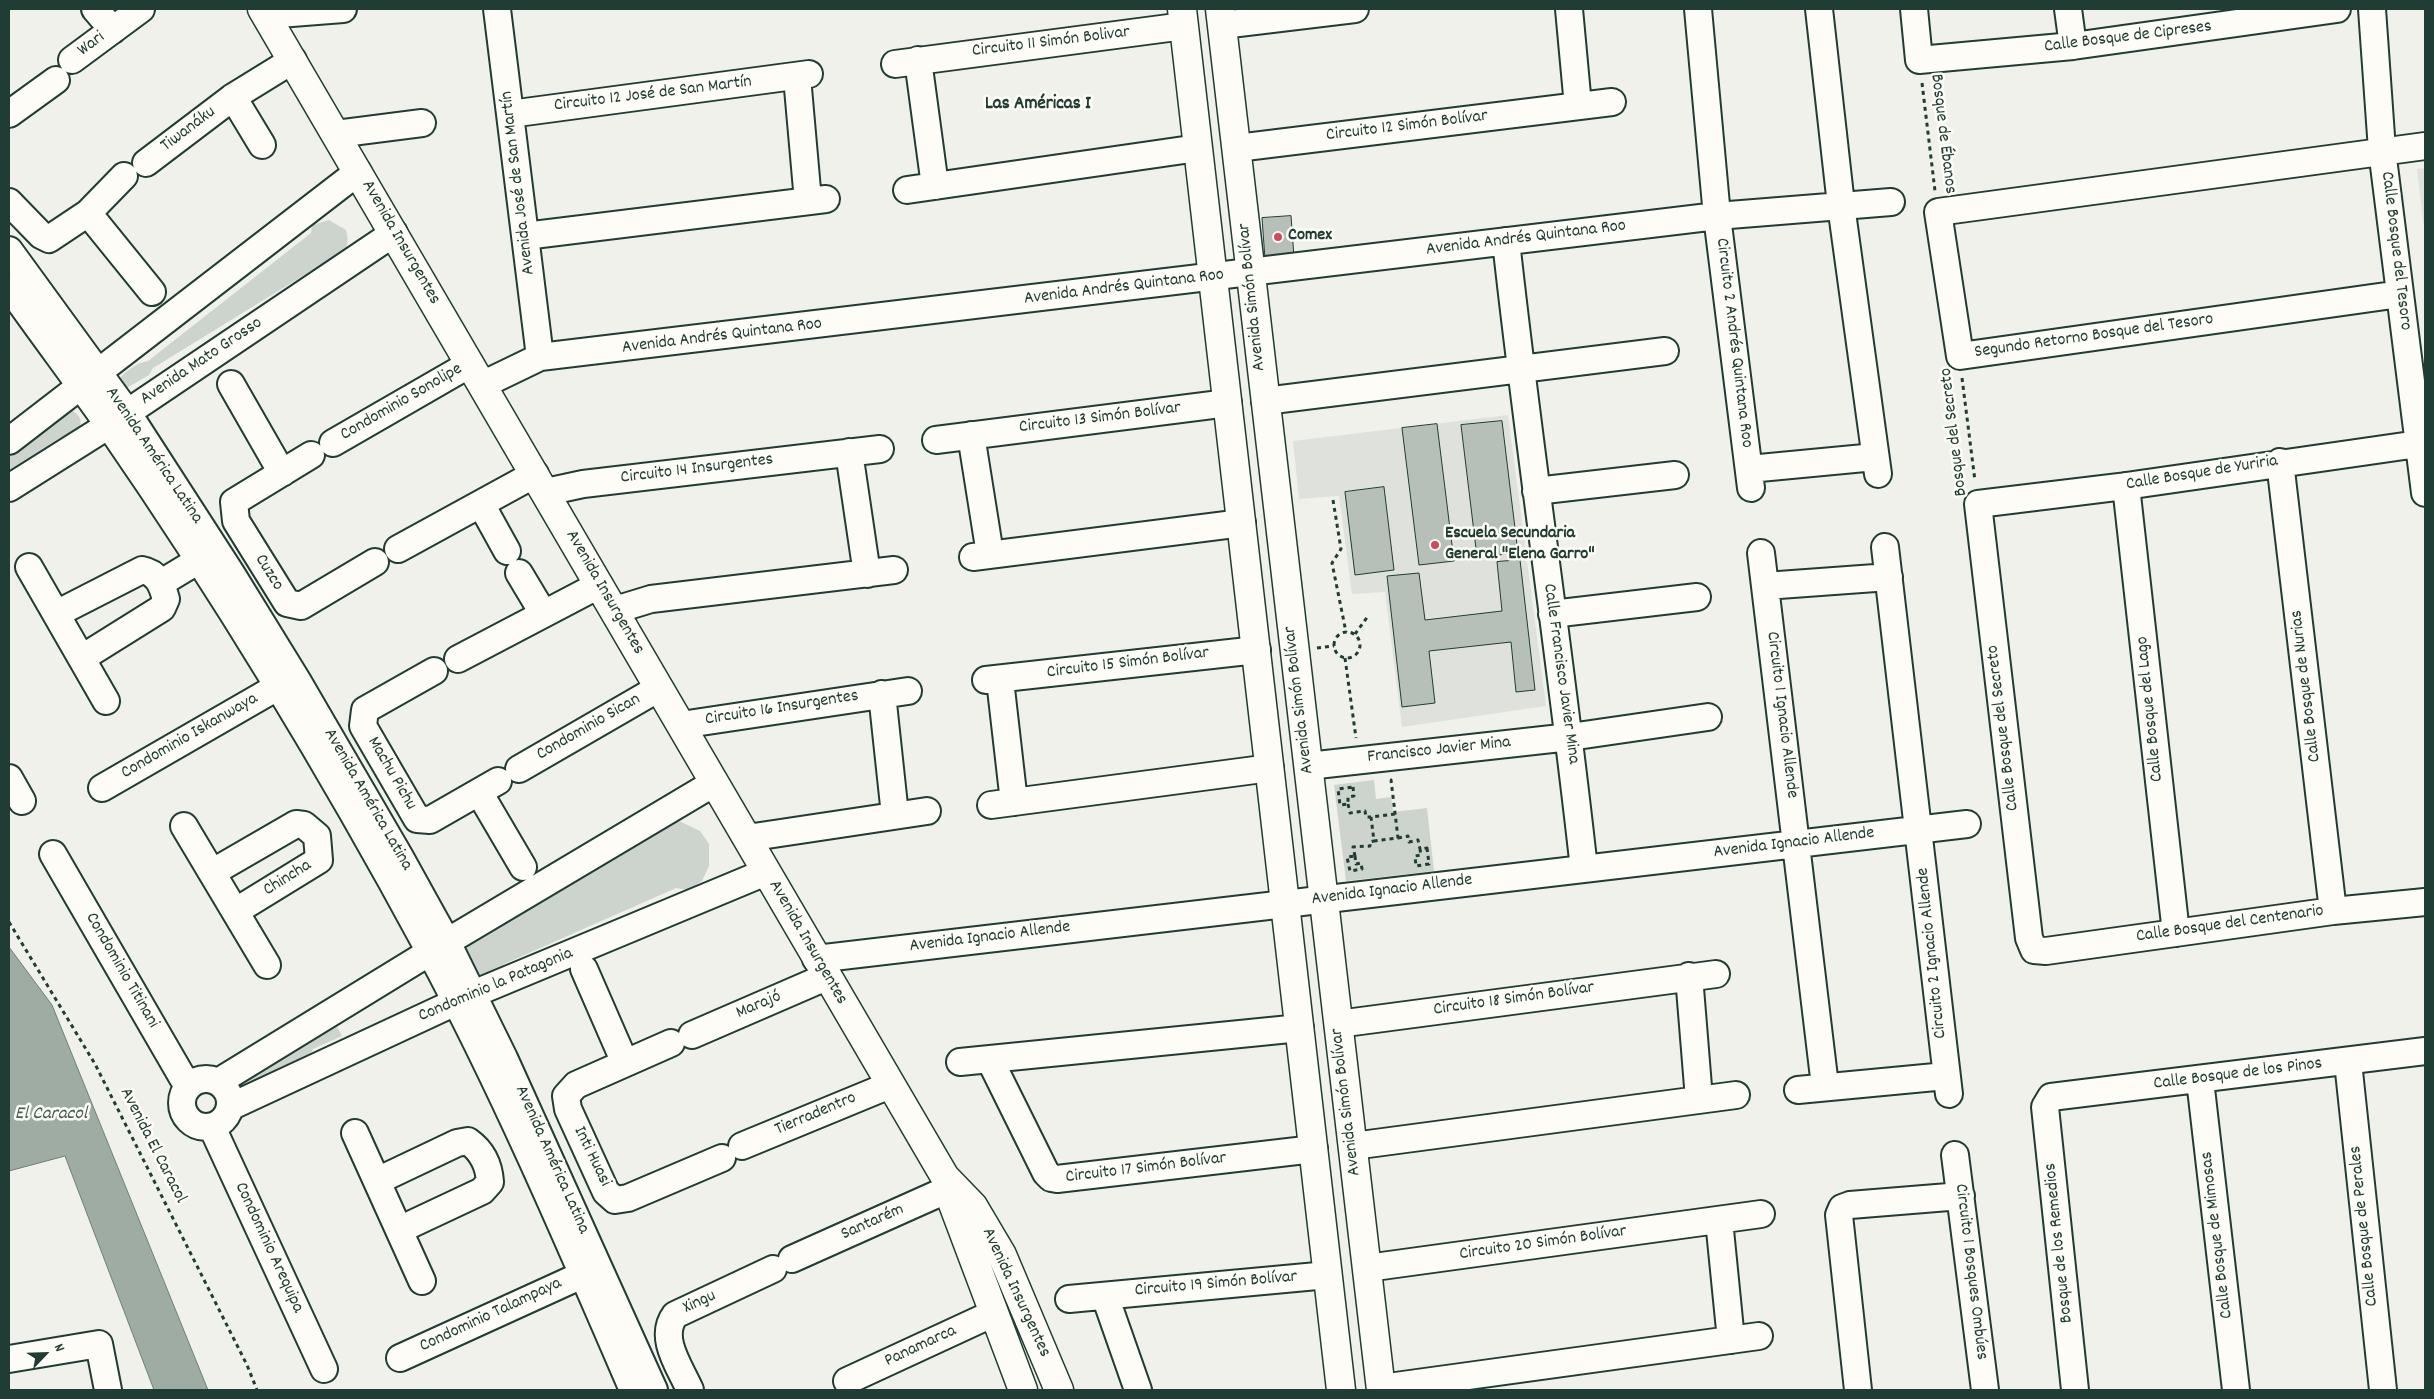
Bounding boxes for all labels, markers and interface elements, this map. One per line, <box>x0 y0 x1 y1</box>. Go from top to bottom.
street label: Calle Bosque de Cipreses <box>2043 17 2213 59</box>
street label: Circuito 11 Simón Bolivar <box>971 23 1131 63</box>
street label: Wari <box>74 28 110 62</box>
street label: Circuito 12 José de San Martín <box>553 72 753 118</box>
street label: Bosque de Ébanos <box>1924 73 1960 195</box>
street label: Avenida José de San Martín <box>497 90 541 276</box>
district label: Las Américas I <box>985 94 1091 116</box>
street label: Tiwanáku <box>157 102 221 158</box>
street label: Circuito 12 Simón Bolívar <box>1325 106 1489 148</box>
street label: Calle Bosque del Tesoro <box>2375 170 2415 332</box>
street label: Avenida Insurgentes <box>356 177 444 309</box>
street label: Avenida Andrés Quintana Roo <box>1425 216 1627 262</box>
street label: Avenida Simón Bolívar <box>1234 222 1272 372</box>
place label: Comex <box>1288 226 1332 248</box>
marker: Comex <box>1272 231 1284 243</box>
street label: Circuito 2 Andrés Quintana Roo <box>1709 237 1757 449</box>
street label: Avenida Andrés Quintana Roo <box>1023 265 1225 311</box>
street label: Segundo Retorno Bosque del Tesoro <box>1973 310 2215 364</box>
street label: Avenida Mato Grosso <box>137 313 267 411</box>
street label: Avenida Andrés Quintana Roo <box>621 314 823 360</box>
street label: Condominio Sonolipe <box>337 359 467 447</box>
street label: Bosque del Secreto <box>1936 367 1974 497</box>
street label: Avenida América Latina <box>99 384 207 528</box>
street label: Circuito 13 Simón Bolívar <box>1018 398 1182 440</box>
street label: Circuito 14 Insurgentes <box>619 450 775 490</box>
street label: Calle Bosque de Yuriria <box>2125 451 2279 497</box>
place label: Escuela Secundaria General "Elena Garro" <box>1445 524 1595 566</box>
street label: Avenida Insurgentes <box>560 527 648 659</box>
marker: Escuela Secundaria General "Elena Garro" <box>1429 539 1441 551</box>
street label: Cuzco <box>249 551 287 595</box>
street label: Calle Francisco Javier Mina <box>1537 582 1583 766</box>
street label: Calle Bosque de Nurias <box>2287 609 2327 763</box>
street label: Avenida Simón Bolívar <box>1280 625 1320 775</box>
street label: Circuito 1 Ignacio Allende <box>1760 630 1802 800</box>
street label: Calle Bosque del Lago <box>2133 635 2169 783</box>
street label: Circuito 15 Simón Bolívar <box>1046 643 1210 685</box>
street label: Calle Bosque del Secreto <box>1983 644 2025 812</box>
street label: Circuito 16 Insurgentes <box>704 686 860 732</box>
street label: Condominio Iskanwaya <box>118 689 262 785</box>
street label: Condominio Sican <box>533 690 645 766</box>
street label: Avenida América Latina <box>318 725 416 875</box>
street label: Francisco Javier Mina <box>1366 733 1512 769</box>
street label: Machu Pichu <box>361 734 421 814</box>
street label: Avenida Ignacio Allende <box>1712 823 1876 865</box>
street label: Chincha <box>260 856 316 902</box>
street label: Circuito 2 Ignacio Allende <box>1913 866 1953 1040</box>
street label: Avenida Ignacio Allende <box>1310 870 1474 912</box>
street label: Avenida Insurgentes <box>763 877 851 1009</box>
street label: Calle Bosque del Centenario <box>2135 901 2325 949</box>
street label: Condominio Titinani <box>79 909 163 1033</box>
street label: Avenida Ignacio Allende <box>908 917 1072 959</box>
street label: Condominio la Patagonia <box>416 944 576 1028</box>
street label: Circuito 18 Simón Bolívar <box>1432 978 1596 1022</box>
street label: Marajó <box>733 987 785 1025</box>
street label: Avenida Simón Bolívar <box>1327 1027 1367 1177</box>
street label: Calle Bosque de los Pinos <box>2152 1054 2324 1096</box>
street label: Avenida América Latina <box>509 1082 593 1238</box>
street label: Avenida El Caracol <box>114 1085 190 1207</box>
street label: Tierradentro <box>772 1088 860 1142</box>
water label: El Caracol <box>15 1104 87 1126</box>
street label: Inti Huasi <box>567 1123 615 1191</box>
street label: Calle Bosque de Perales <box>2346 1145 2384 1307</box>
street label: Circuito 17 Simón Bolívar <box>1064 1148 1228 1190</box>
street label: Calle Bosque de Mimosas <box>2197 1150 2239 1320</box>
street label: Bosque de los Remedios <box>2041 1162 2079 1324</box>
street label: Condominio Arequipa <box>228 1179 308 1317</box>
street label: Circuito 1 Bosques Ombúes <box>1948 1183 1992 1361</box>
street label: Santarém <box>838 1200 908 1246</box>
street label: Circuito 20 Simón Bolívar <box>1458 1222 1628 1266</box>
street label: Avenida Insurgentes <box>976 1225 1054 1361</box>
street label: Circuito 19 Simón Bolívar <box>1134 1267 1298 1303</box>
street label: Condominio Talampaya <box>417 1274 565 1358</box>
street label: Xingu <box>680 1286 720 1320</box>
street label: Panamarca <box>882 1321 960 1373</box>
north arrow <box>20 1329 70 1379</box>
text: N <box>48 1341 69 1355</box>

